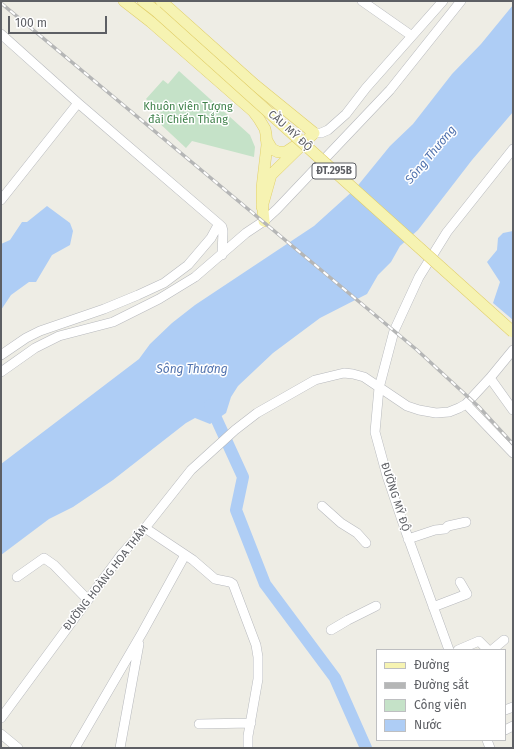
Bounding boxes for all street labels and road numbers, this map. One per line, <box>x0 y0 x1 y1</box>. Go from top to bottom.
street label: CẦU MỸ ĐỘ <box>265 108 315 154</box>
road number: ĐT.295B <box>312 163 356 179</box>
street label: ĐƯỜNG MỸ ĐỘ <box>378 461 412 533</box>
street label: ĐƯỜNG HOÀNG HOA THÁM <box>61 522 151 634</box>

